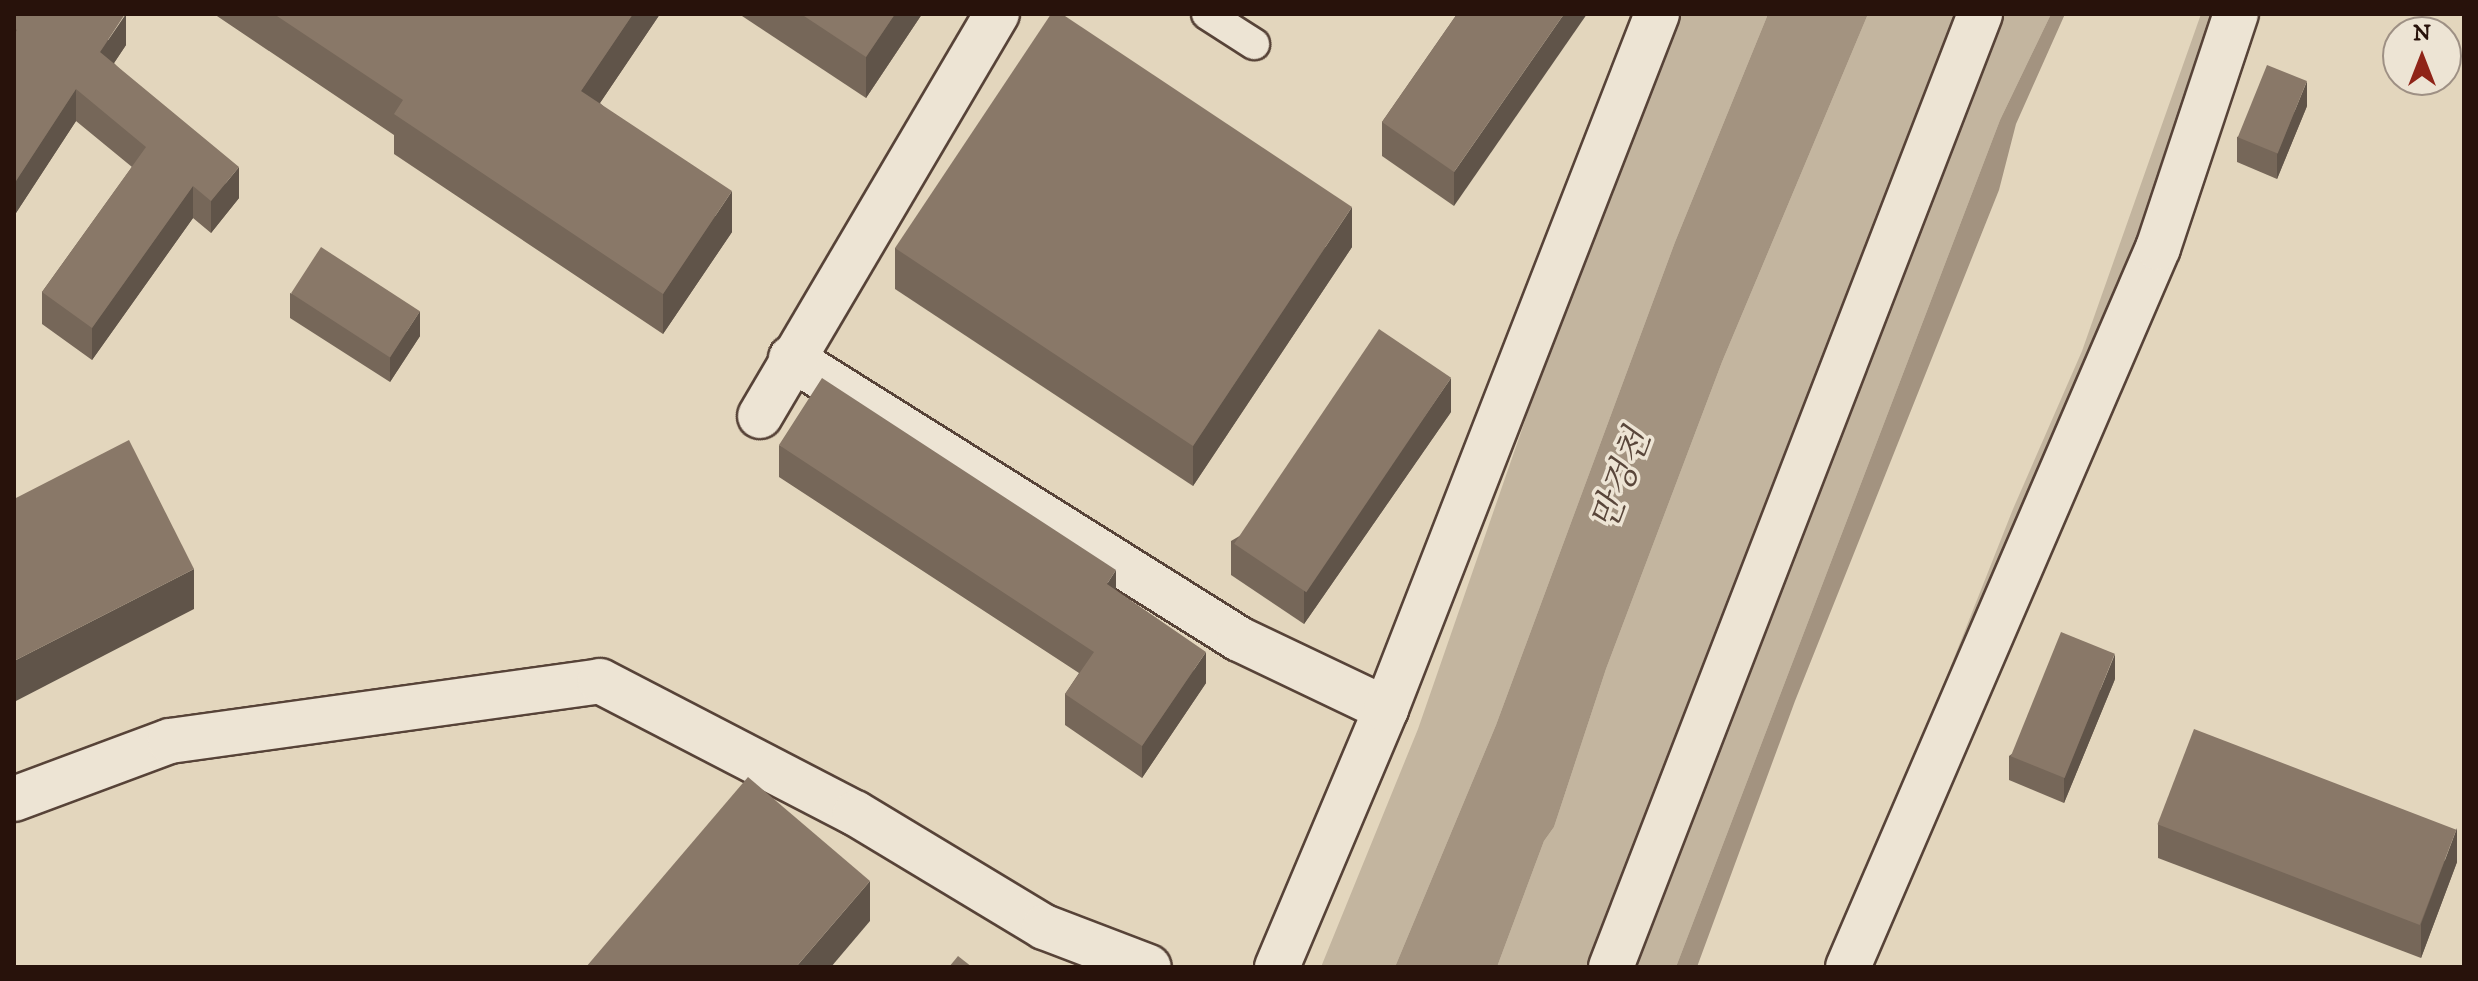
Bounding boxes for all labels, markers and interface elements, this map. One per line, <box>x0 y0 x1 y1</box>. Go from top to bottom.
north arrow <box>2382 16 2462 96</box>
text: N <box>2413 20 2431 47</box>
water label: 만겅천 <box>1583 424 1661 536</box>

